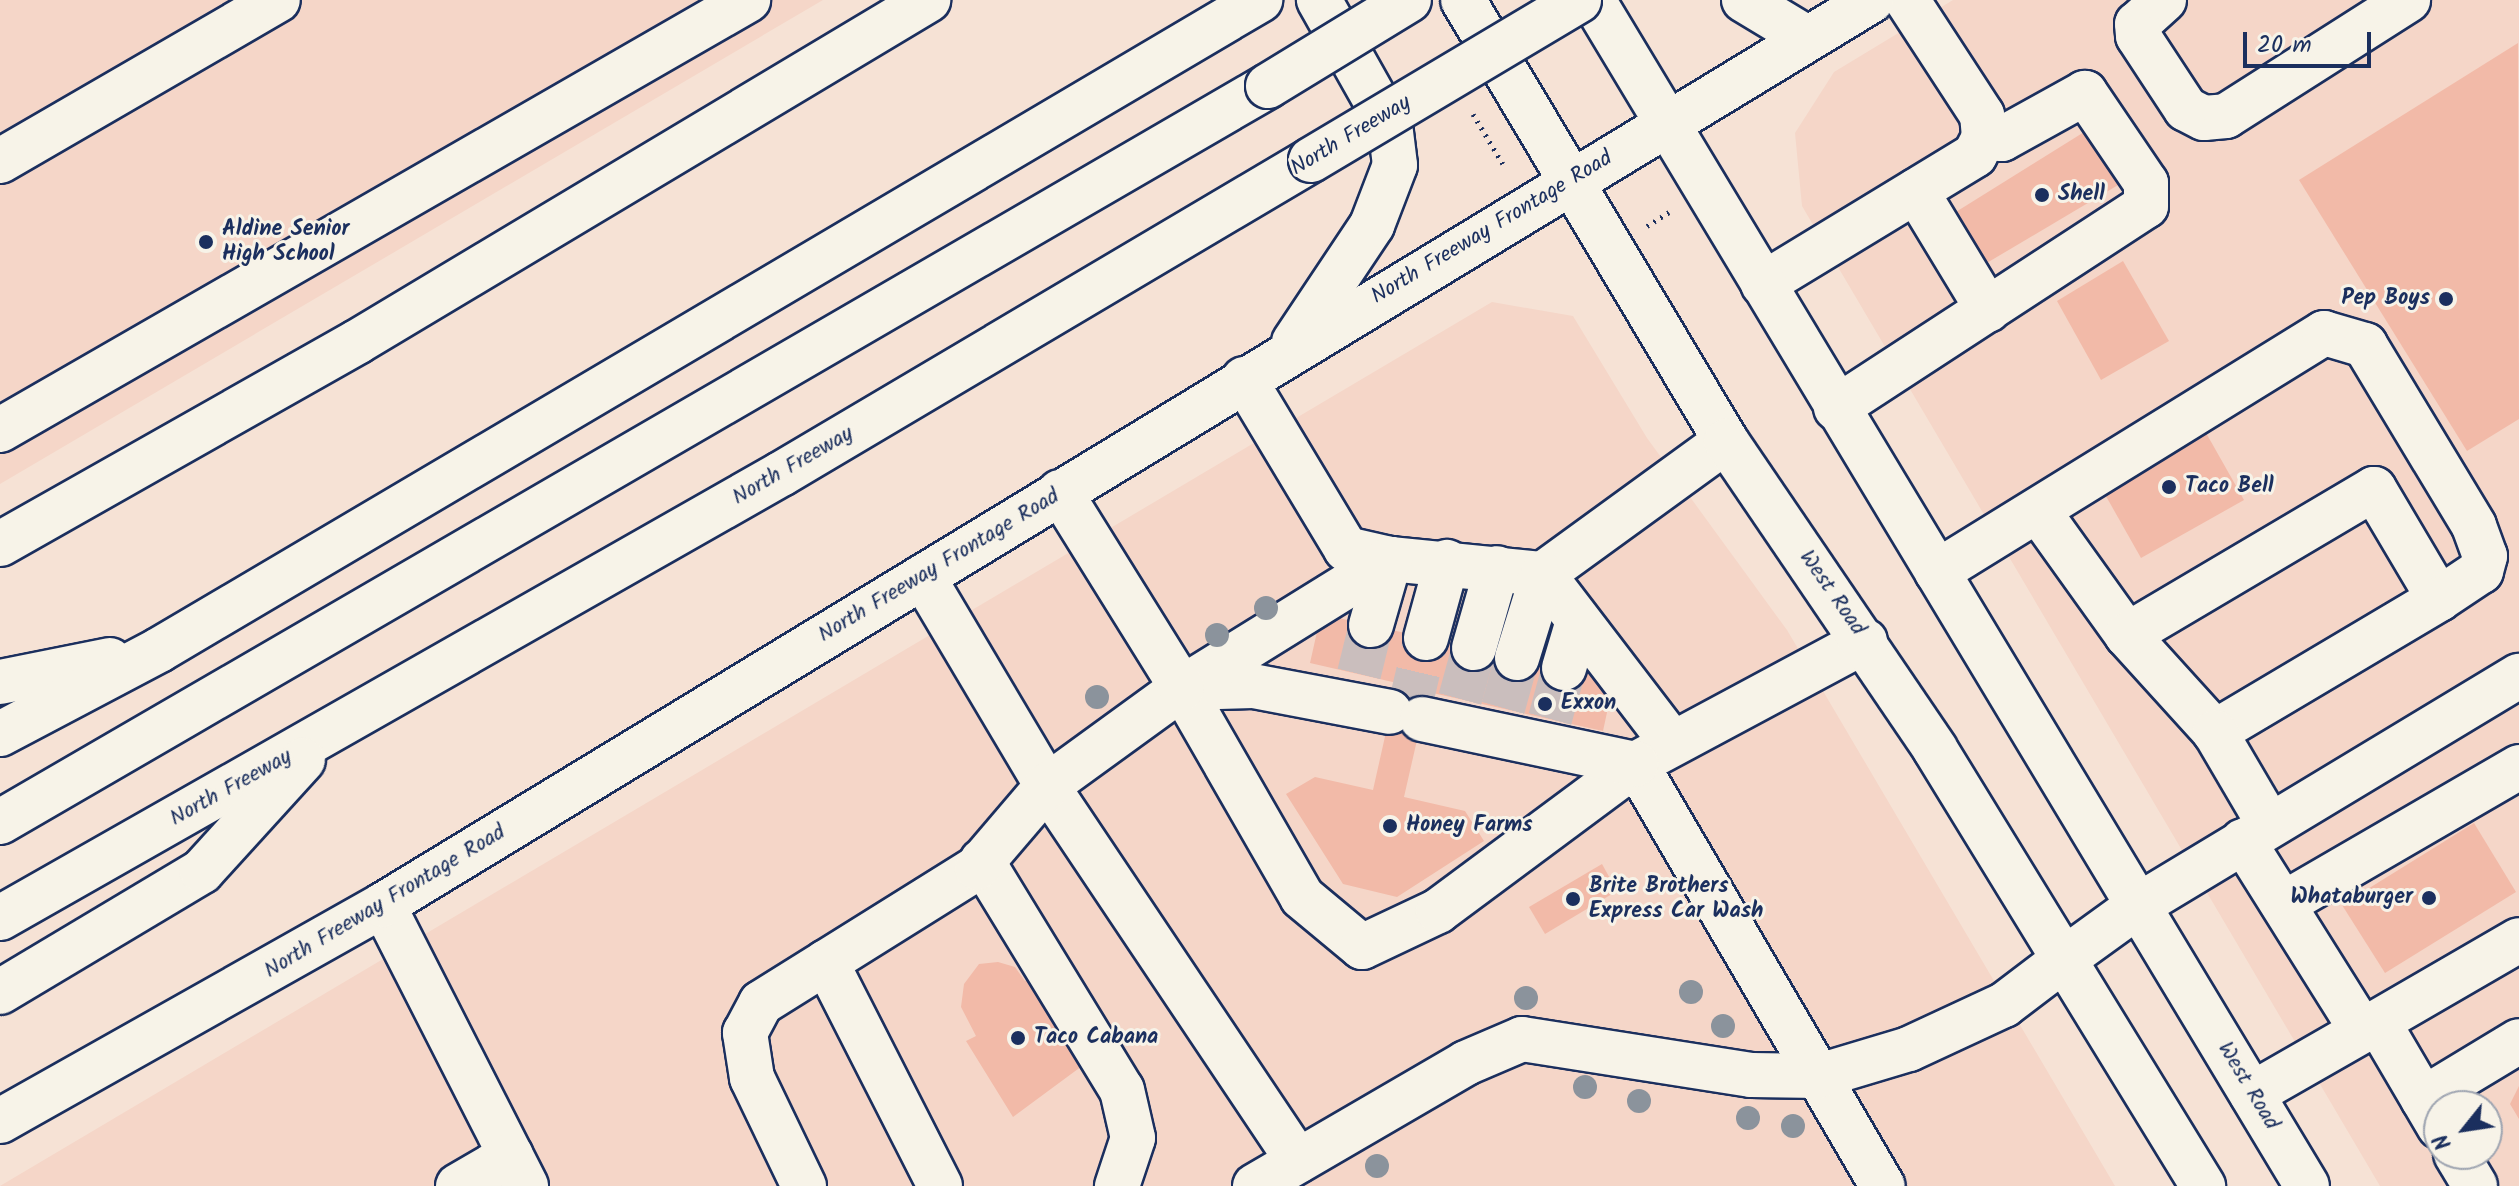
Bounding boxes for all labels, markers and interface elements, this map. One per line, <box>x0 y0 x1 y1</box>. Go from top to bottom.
scale bar <box>2247 16 2375 66</box>
text: 20 m <box>2257 26 2312 65</box>
street label: North Freeway <box>1286 90 1416 182</box>
street label: North Freeway Frontage Road <box>1367 145 1617 311</box>
place label: Shell <box>2058 182 2105 208</box>
marker: Shell <box>2033 186 2051 204</box>
place label: Aldine Senior High School <box>222 216 349 268</box>
marker: Aldine Senior High School <box>197 233 215 251</box>
place label: Pep Boys <box>2341 286 2430 312</box>
marker: Pep Boys <box>2437 290 2455 308</box>
street label: North Freeway <box>728 421 858 511</box>
place label: Taco Bell <box>2185 474 2274 500</box>
marker: Taco Bell <box>2160 478 2178 496</box>
street label: North Freeway Frontage Road <box>814 483 1064 649</box>
street label: West Road <box>1793 545 1871 641</box>
place label: Exxon <box>1561 691 1616 717</box>
marker: Exxon <box>1536 695 1554 713</box>
street label: North Freeway <box>165 744 297 832</box>
place label: Honey Farms <box>1406 813 1533 839</box>
marker: Honey Farms <box>1381 817 1399 835</box>
street label: North Freeway Frontage Road <box>260 819 510 985</box>
place label: Brite Brothers Express Car Wash <box>1589 873 1763 924</box>
place label: Whataburger <box>2291 885 2413 911</box>
marker: Whataburger <box>2420 889 2438 907</box>
marker: Brite Brothers Express Car Wash <box>1564 890 1582 908</box>
place label: Taco Cabana <box>1034 1025 1158 1051</box>
marker: Taco Cabana <box>1009 1029 1027 1047</box>
street label: West Road <box>2211 1037 2285 1135</box>
north arrow <box>2423 1090 2503 1170</box>
text: N <box>2425 1126 2462 1156</box>

